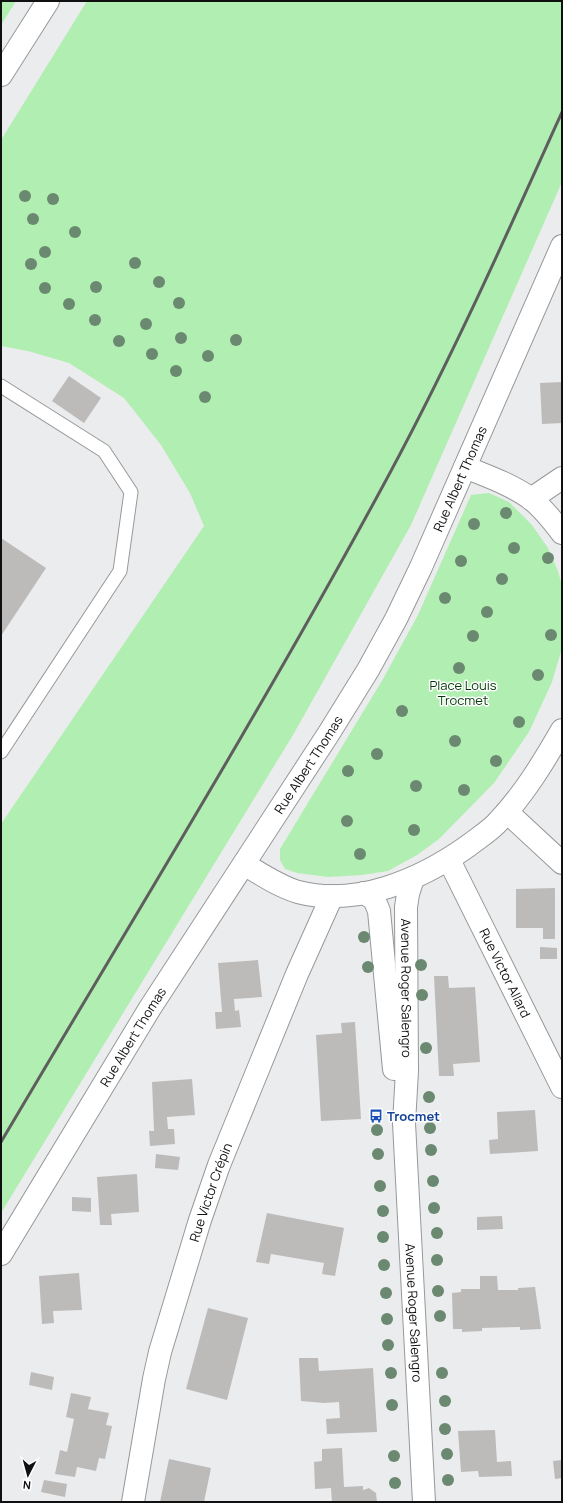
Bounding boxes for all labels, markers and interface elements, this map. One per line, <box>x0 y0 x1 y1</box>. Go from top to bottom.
street label: Rue Albert Thomas <box>429 423 491 534</box>
park label: Place Louis Trocmet <box>429 676 497 709</box>
street label: Rue Albert Thomas <box>270 712 347 817</box>
street label: Avenue Roger Salengro <box>397 918 416 1058</box>
street label: Rue Victor Allard <box>475 925 535 1021</box>
street label: Rue Albert Thomas <box>95 984 170 1090</box>
place label: Trocmet <box>387 1107 440 1125</box>
bus stop icon: Trocmet <box>368 1108 384 1124</box>
street label: Rue Victor Crépin <box>185 1140 236 1244</box>
street label: Avenue Roger Salengro <box>401 1243 427 1383</box>
north arrow <box>8 1455 48 1495</box>
text: N <box>22 1478 32 1493</box>

